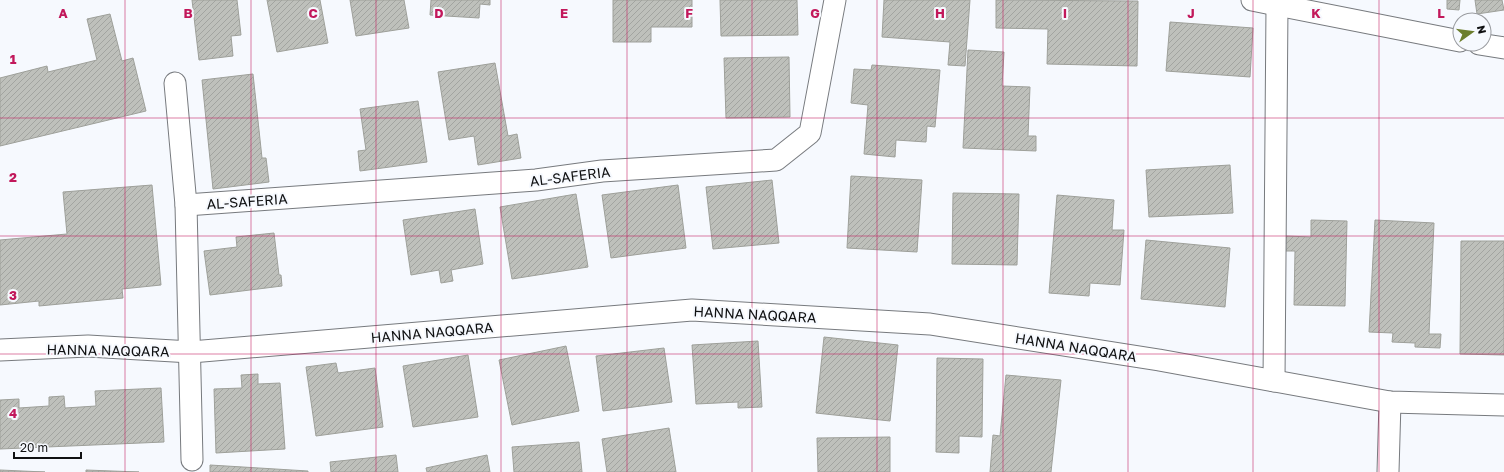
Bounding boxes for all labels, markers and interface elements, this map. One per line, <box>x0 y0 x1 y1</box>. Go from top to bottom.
text: A <box>58 5 68 21</box>
text: B <box>183 5 193 21</box>
text: C <box>308 5 318 21</box>
text: D <box>434 5 444 21</box>
text: E <box>560 5 568 21</box>
text: F <box>685 5 693 21</box>
text: G <box>810 5 820 21</box>
text: H <box>935 5 945 21</box>
text: I <box>1063 5 1067 21</box>
text: J <box>1187 5 1195 21</box>
text: K <box>1311 5 1321 21</box>
text: L <box>1437 5 1445 21</box>
north arrow <box>1452 12 1492 52</box>
text: N <box>1475 24 1490 35</box>
text: 1 <box>10 51 17 67</box>
street label: AL-SAFERIA <box>529 163 612 189</box>
text: 2 <box>9 169 17 185</box>
street label: AL-SAFERIA <box>206 190 289 212</box>
text: 3 <box>9 287 17 303</box>
street label: HANNA NAQQARA <box>693 302 817 326</box>
street label: HANNA NAQQARA <box>370 318 495 346</box>
street label: HANNA NAQQARA <box>1014 329 1139 365</box>
street label: HANNA NAQQARA <box>46 340 170 360</box>
text: 4 <box>9 405 17 421</box>
scale bar <box>14 434 81 460</box>
text: 20 m <box>20 440 48 455</box>

